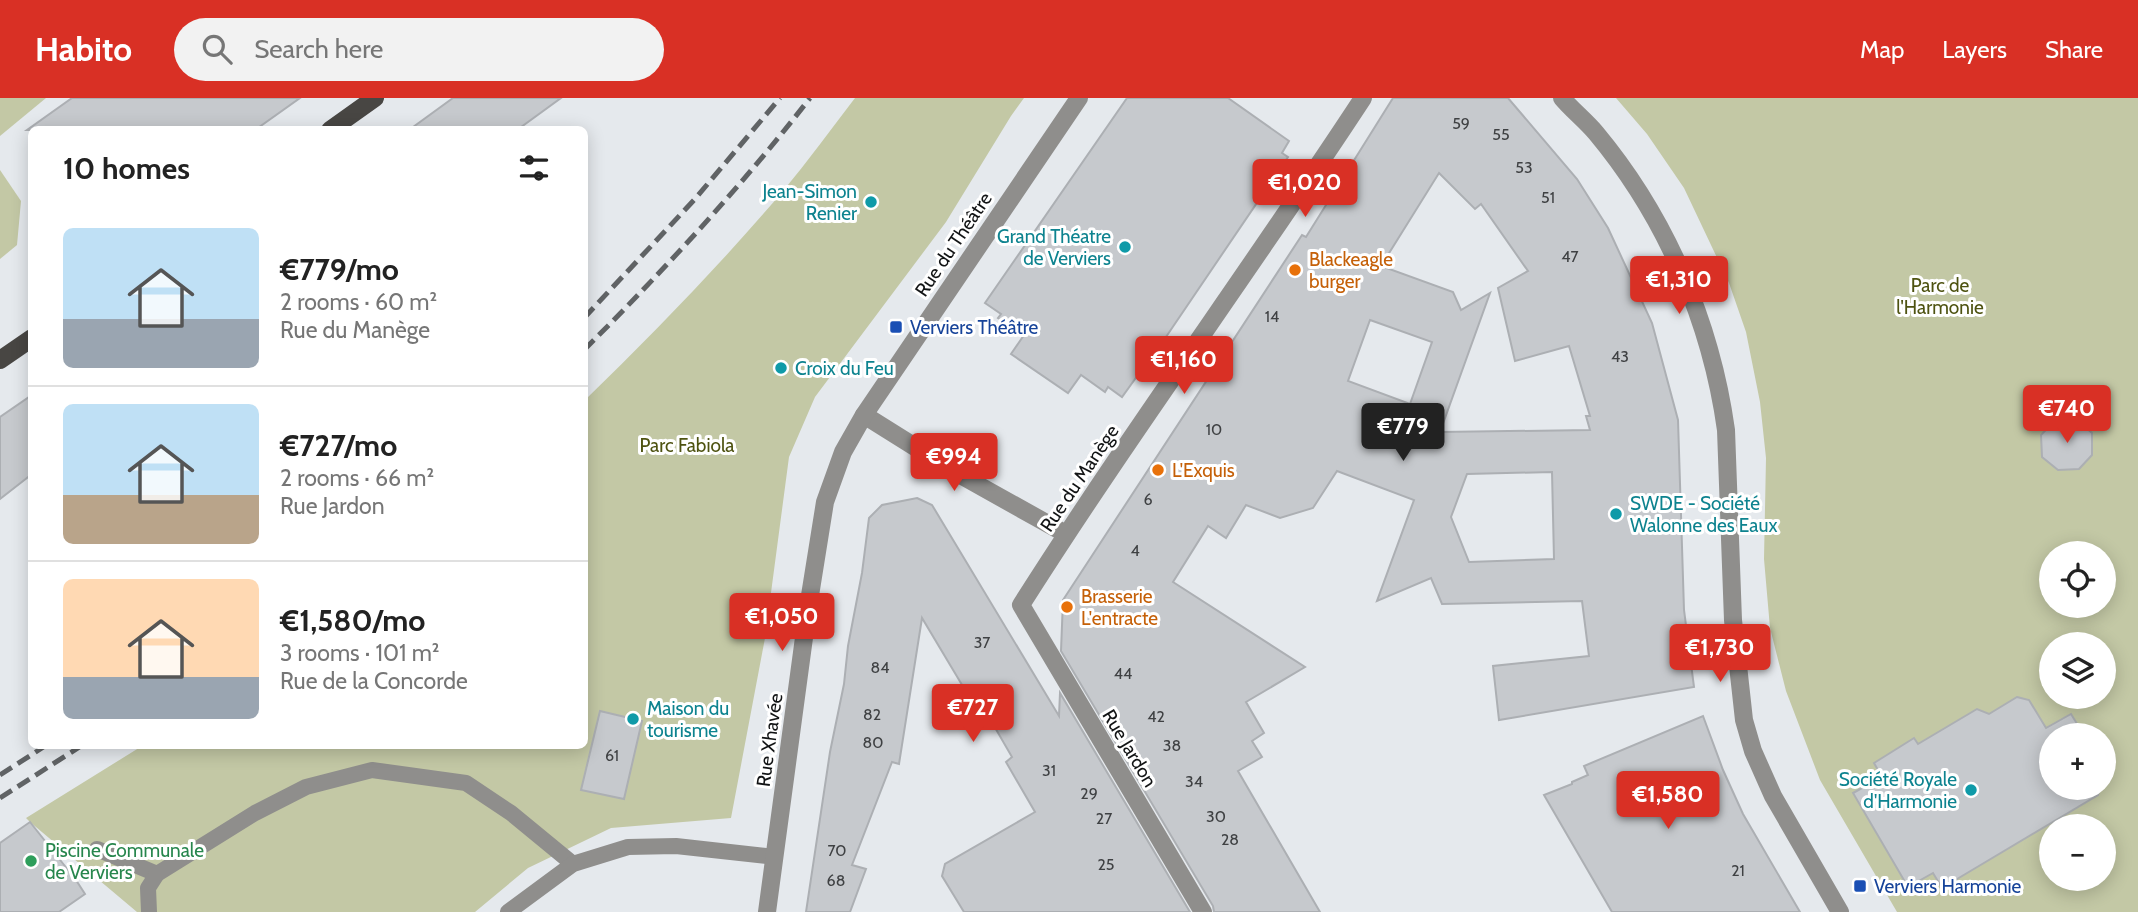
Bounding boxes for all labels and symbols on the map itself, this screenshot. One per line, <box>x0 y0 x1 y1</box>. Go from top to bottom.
house number: 59 <box>1452 114 1470 133</box>
house number: 55 <box>1492 125 1510 144</box>
house number: 53 <box>1515 158 1533 177</box>
pin: €1,020 <box>1248 159 1362 219</box>
place label: Jean-Simon Renier <box>761 180 857 225</box>
street label: Rue du Théâtre <box>910 188 997 301</box>
house number: 51 <box>1541 188 1555 207</box>
marker: Jean-Simon Renier <box>863 194 879 210</box>
place label: Grand Théatre de Verviers <box>997 225 1111 270</box>
marker: Grand Théatre de Verviers <box>1117 239 1133 255</box>
house number: 47 <box>1561 247 1579 266</box>
place label: Blackeagle burger <box>1309 248 1393 293</box>
pin: €1,310 <box>1622 256 1736 316</box>
marker: Blackeagle burger <box>1287 262 1303 278</box>
park label: Parc de l'Harmonie <box>1896 274 1984 319</box>
house number: 14 <box>1265 307 1279 326</box>
place label: Verviers Théâtre <box>910 316 1039 339</box>
marker: Verviers Théâtre <box>888 319 904 335</box>
pin: €1,160 <box>1127 336 1241 396</box>
house number: 43 <box>1611 347 1629 366</box>
place label: Croix du Feu <box>795 357 894 380</box>
marker: Croix du Feu <box>773 360 789 376</box>
pin: €740 <box>2026 386 2108 445</box>
pin: €779 <box>1362 404 1444 463</box>
street label: Rue du Manège <box>1035 420 1124 536</box>
house number: 10 <box>1206 420 1222 439</box>
park label: Parc Fabiola <box>640 434 734 457</box>
pin: €994 <box>913 434 995 493</box>
place label: L'Exquis <box>1172 459 1235 482</box>
marker: L'Exquis <box>1150 462 1166 478</box>
house number: 6 <box>1143 490 1153 509</box>
place label: SWDE - Société Walonne des Eaux <box>1630 492 1777 537</box>
marker: SWDE - Société Walonne des Eaux <box>1608 506 1624 522</box>
house number: 4 <box>1130 541 1140 560</box>
place label: Brasserie L'entracte <box>1081 585 1158 630</box>
pin: €1,050 <box>725 594 839 653</box>
marker: Brasserie L'entracte <box>1059 599 1075 615</box>
pin: €1,730 <box>1663 624 1777 684</box>
house number: 37 <box>974 633 990 652</box>
house number: 84 <box>871 658 889 677</box>
house number: 44 <box>1114 664 1132 683</box>
pin: €727 <box>932 684 1014 744</box>
street label: Rue Xhavée <box>752 692 787 788</box>
place label: Maison du tourisme <box>647 697 729 742</box>
house number: 82 <box>863 705 881 724</box>
street label: Rue Jardon <box>1097 705 1162 791</box>
house number: 42 <box>1147 707 1165 726</box>
marker: Maison du tourisme <box>625 711 641 727</box>
house number: 80 <box>863 733 883 752</box>
house number: 38 <box>1163 736 1181 755</box>
house number: 61 <box>605 746 619 765</box>
house number: 31 <box>1042 761 1056 780</box>
place label: Société Royale d'Harmonie <box>1839 768 1957 813</box>
house number: 34 <box>1185 772 1203 791</box>
pin: €1,580 <box>1611 772 1725 831</box>
marker: Société Royale d'Harmonie <box>1963 782 1979 798</box>
house number: 29 <box>1080 784 1098 803</box>
house number: 30 <box>1206 807 1226 826</box>
house number: 27 <box>1096 809 1112 828</box>
house number: 28 <box>1221 830 1239 849</box>
place label: Piscine Communale de Verviers <box>45 839 204 884</box>
house number: 70 <box>827 841 847 860</box>
marker: Piscine Communale de Verviers <box>23 853 39 869</box>
house number: 25 <box>1097 855 1115 874</box>
house number: 21 <box>1731 861 1745 880</box>
house number: 68 <box>827 871 845 890</box>
place label: Verviers Harmonie <box>1874 875 2022 898</box>
marker: Verviers Harmonie <box>1852 878 1868 894</box>

